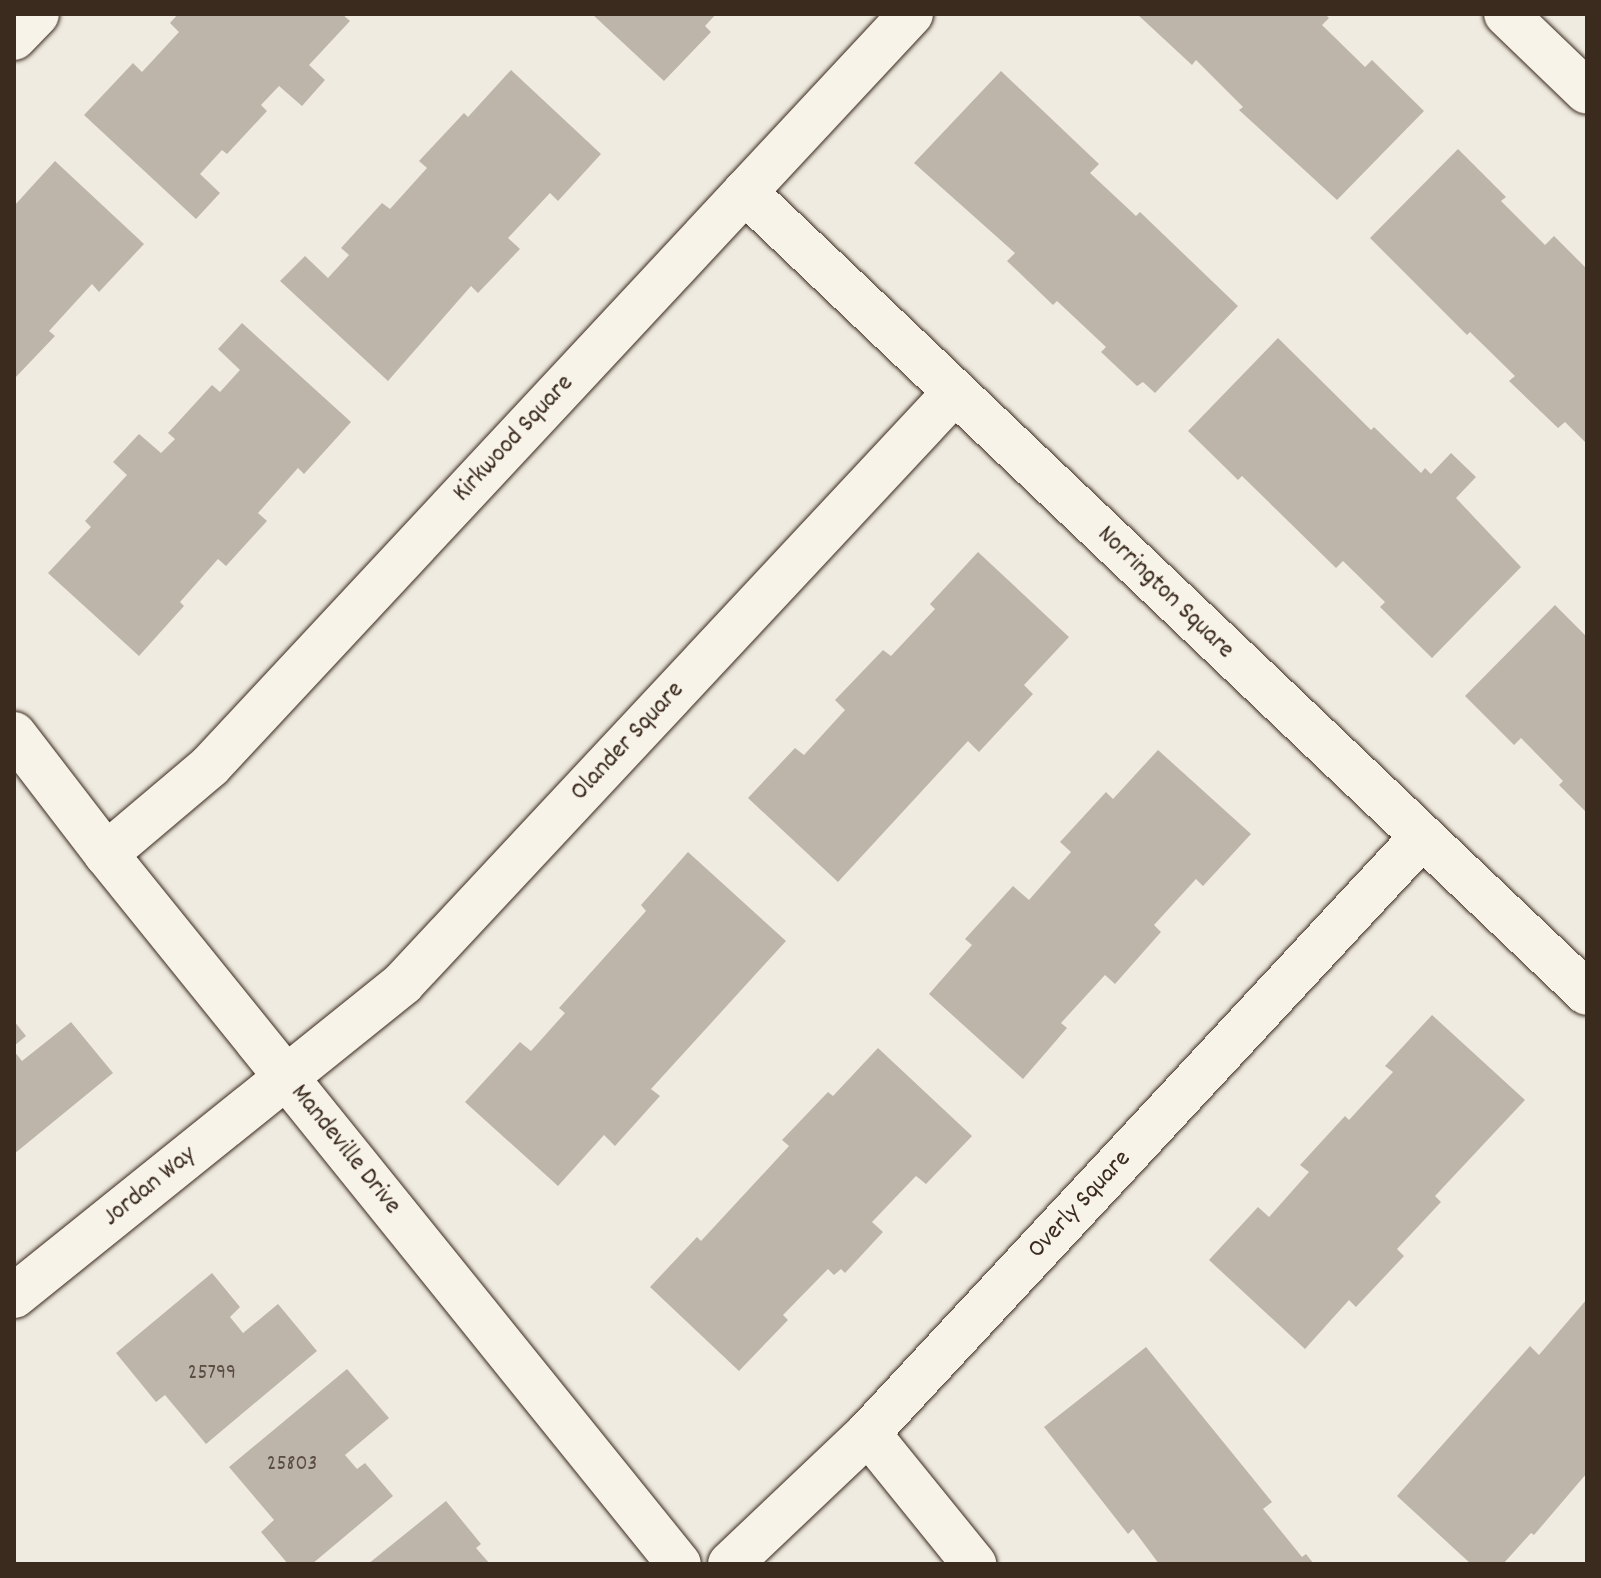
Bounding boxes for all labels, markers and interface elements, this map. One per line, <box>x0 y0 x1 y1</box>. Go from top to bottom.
street label: Kirkwood Square <box>447 369 581 509</box>
street label: Norrington Square <box>1090 520 1240 666</box>
street label: Olander Square <box>565 676 691 808</box>
street label: Mandeville Drive <box>283 1079 407 1221</box>
street label: Jordan Way <box>97 1140 203 1234</box>
street label: Overly Square <box>1022 1144 1138 1266</box>
house number: 25799 <box>188 1361 236 1387</box>
house number: 25803 <box>267 1452 317 1478</box>

